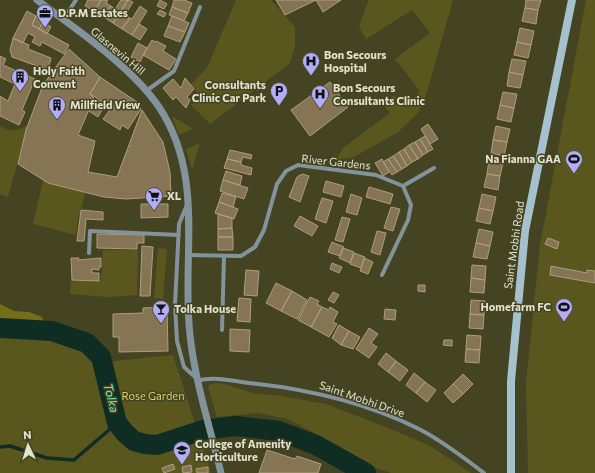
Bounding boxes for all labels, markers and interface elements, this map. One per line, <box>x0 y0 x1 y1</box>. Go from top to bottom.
office icon: D.P.M Estates <box>35 3 55 28</box>
place label: D.P.M Estates <box>58 6 128 19</box>
street label: Glasnevin Hill <box>88 24 148 77</box>
place label: Bon Secours Hospital <box>324 48 386 74</box>
hospital icon: Bon Secours Hospital <box>301 51 321 76</box>
place label: Holy Faith Convent <box>33 64 85 90</box>
building icon: Holy Faith Convent <box>10 67 30 92</box>
place label: Consultants Clinic Car Park <box>192 78 267 104</box>
parking icon: Consultants Clinic Car Park <box>269 81 289 106</box>
place label: Bon Secours Consultants Clinic <box>333 81 425 107</box>
hospital icon: Bon Secours Consultants Clinic <box>310 84 330 109</box>
building icon: Millfield View <box>47 95 67 120</box>
place label: Millfield View <box>70 98 140 111</box>
sports icon: Na Fianna GAA <box>564 149 584 174</box>
street label: River Gardens <box>301 151 371 172</box>
place label: Na Fianna GAA <box>485 152 561 165</box>
supermarket icon: XL <box>144 186 164 211</box>
place label: XL <box>167 189 182 202</box>
street label: Saint Mobhi Road <box>501 200 526 290</box>
sports icon: Homefarm FC <box>554 297 574 322</box>
bar icon: Tolka House <box>151 299 171 324</box>
place label: Homefarm FC <box>481 300 551 313</box>
place label: Tolka House <box>174 302 236 315</box>
street label: Saint Mobhi Drive <box>318 378 407 419</box>
water label: Tolka <box>102 382 122 414</box>
park label: Rose Garden <box>122 389 184 402</box>
north arrow <box>8 425 48 465</box>
text: N <box>23 428 32 441</box>
place label: College of Amenity Horticulture <box>195 437 291 463</box>
school or university icon: College of Amenity Horticulture <box>172 440 192 465</box>

